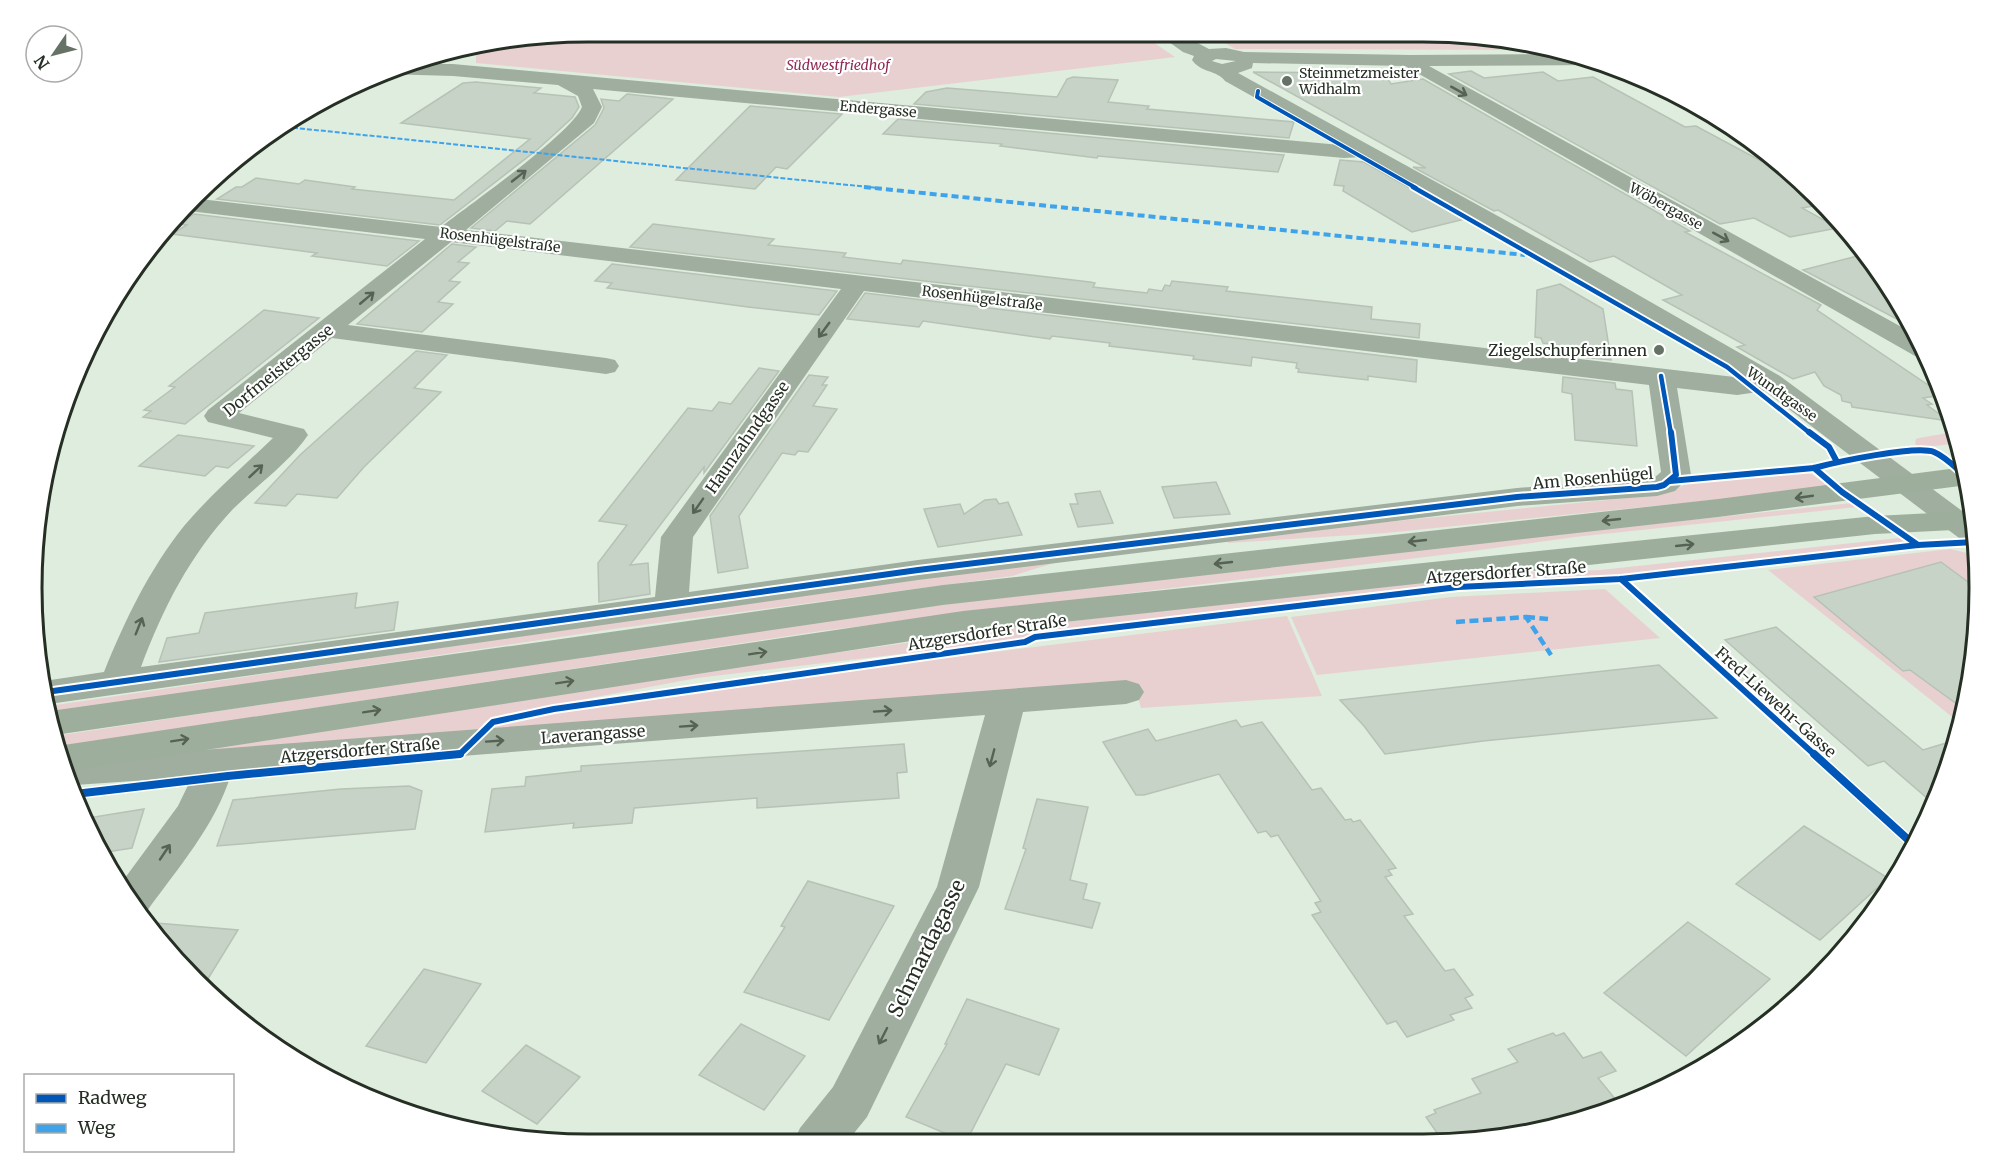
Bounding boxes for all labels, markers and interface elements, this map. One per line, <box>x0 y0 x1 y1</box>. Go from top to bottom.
north arrow <box>24 24 84 84</box>
text: N <box>30 51 54 74</box>
park label: Südwestfriedhof <box>786 56 892 74</box>
place label: Steinmetzmeister Widhalm <box>1298 64 1419 98</box>
marker: Steinmetzmeister Widhalm <box>1280 74 1294 88</box>
one-way arrow <box>1450 86 1468 97</box>
street label: Endergasse <box>839 97 917 121</box>
one-way arrow <box>511 169 527 182</box>
street label: Wöbergasse <box>1625 178 1706 234</box>
street label: Rosenhügelstraße <box>439 224 561 256</box>
one-way arrow <box>1712 232 1730 243</box>
street label: Rosenhügelstraße <box>921 282 1043 314</box>
one-way arrow <box>359 291 375 304</box>
street label: Dorfmeistergasse <box>219 319 337 421</box>
one-way arrow <box>817 322 830 338</box>
place label: Ziegelschupferinnen <box>1488 340 1647 360</box>
marker: Ziegelschupferinnen <box>1652 343 1666 357</box>
street label: Wundtgasse <box>1742 362 1821 425</box>
street label: Haunzahndgasse <box>701 377 793 497</box>
street label: Am Rosenhügel <box>1531 463 1654 493</box>
one-way arrow <box>248 464 263 479</box>
one-way arrow <box>1795 491 1815 502</box>
one-way arrow <box>692 498 705 514</box>
one-way arrow <box>1601 515 1621 526</box>
one-way arrow <box>1407 536 1427 547</box>
one-way arrow <box>1675 539 1695 550</box>
street label: Atzgersdorfer Straße <box>1424 556 1587 588</box>
one-way arrow <box>1213 558 1233 569</box>
street label: Atzgersdorfer Straße <box>905 610 1068 655</box>
one-way arrow <box>134 617 145 635</box>
street label: Fred-Liewehr-Gasse <box>1711 642 1841 762</box>
one-way arrow <box>748 647 767 658</box>
one-way arrow <box>555 676 575 687</box>
one-way arrow <box>873 705 893 716</box>
one-way arrow <box>362 706 382 717</box>
street label: Laverangasse <box>540 720 646 748</box>
one-way arrow <box>679 720 698 731</box>
street label: Atzgersdorfer Straße <box>278 733 441 767</box>
one-way arrow <box>169 735 189 746</box>
one-way arrow <box>484 735 504 746</box>
one-way arrow <box>986 748 997 767</box>
one-way arrow <box>160 844 172 861</box>
street label: Schmardagasse <box>882 875 970 1021</box>
one-way arrow <box>877 1027 889 1044</box>
legend <box>24 1074 234 1152</box>
text: Radweg <box>78 1086 147 1109</box>
text: Weg <box>77 1116 116 1139</box>

